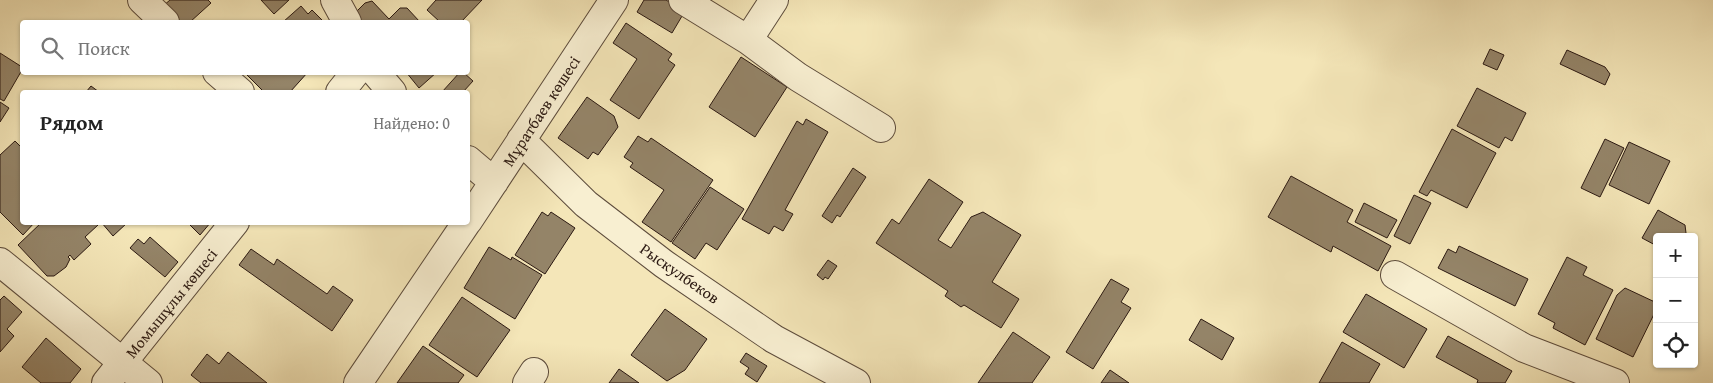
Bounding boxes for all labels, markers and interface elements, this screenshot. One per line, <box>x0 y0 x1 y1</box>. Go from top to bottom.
search box <box>20 20 470 75</box>
icon: search <box>38 34 66 62</box>
text: Поиск <box>78 34 130 62</box>
street label: Мұратбаев көшесі <box>496 51 586 171</box>
text: Рядом <box>40 107 103 138</box>
text: Найдено: 0 <box>373 111 450 135</box>
map controls <box>1653 233 1698 368</box>
button: + <box>1653 233 1698 278</box>
street label: Рыскулбеков <box>635 237 725 309</box>
street label: Момышұлы көшесі <box>119 243 223 363</box>
button: − <box>1653 278 1698 323</box>
button: locate <box>1653 323 1698 368</box>

